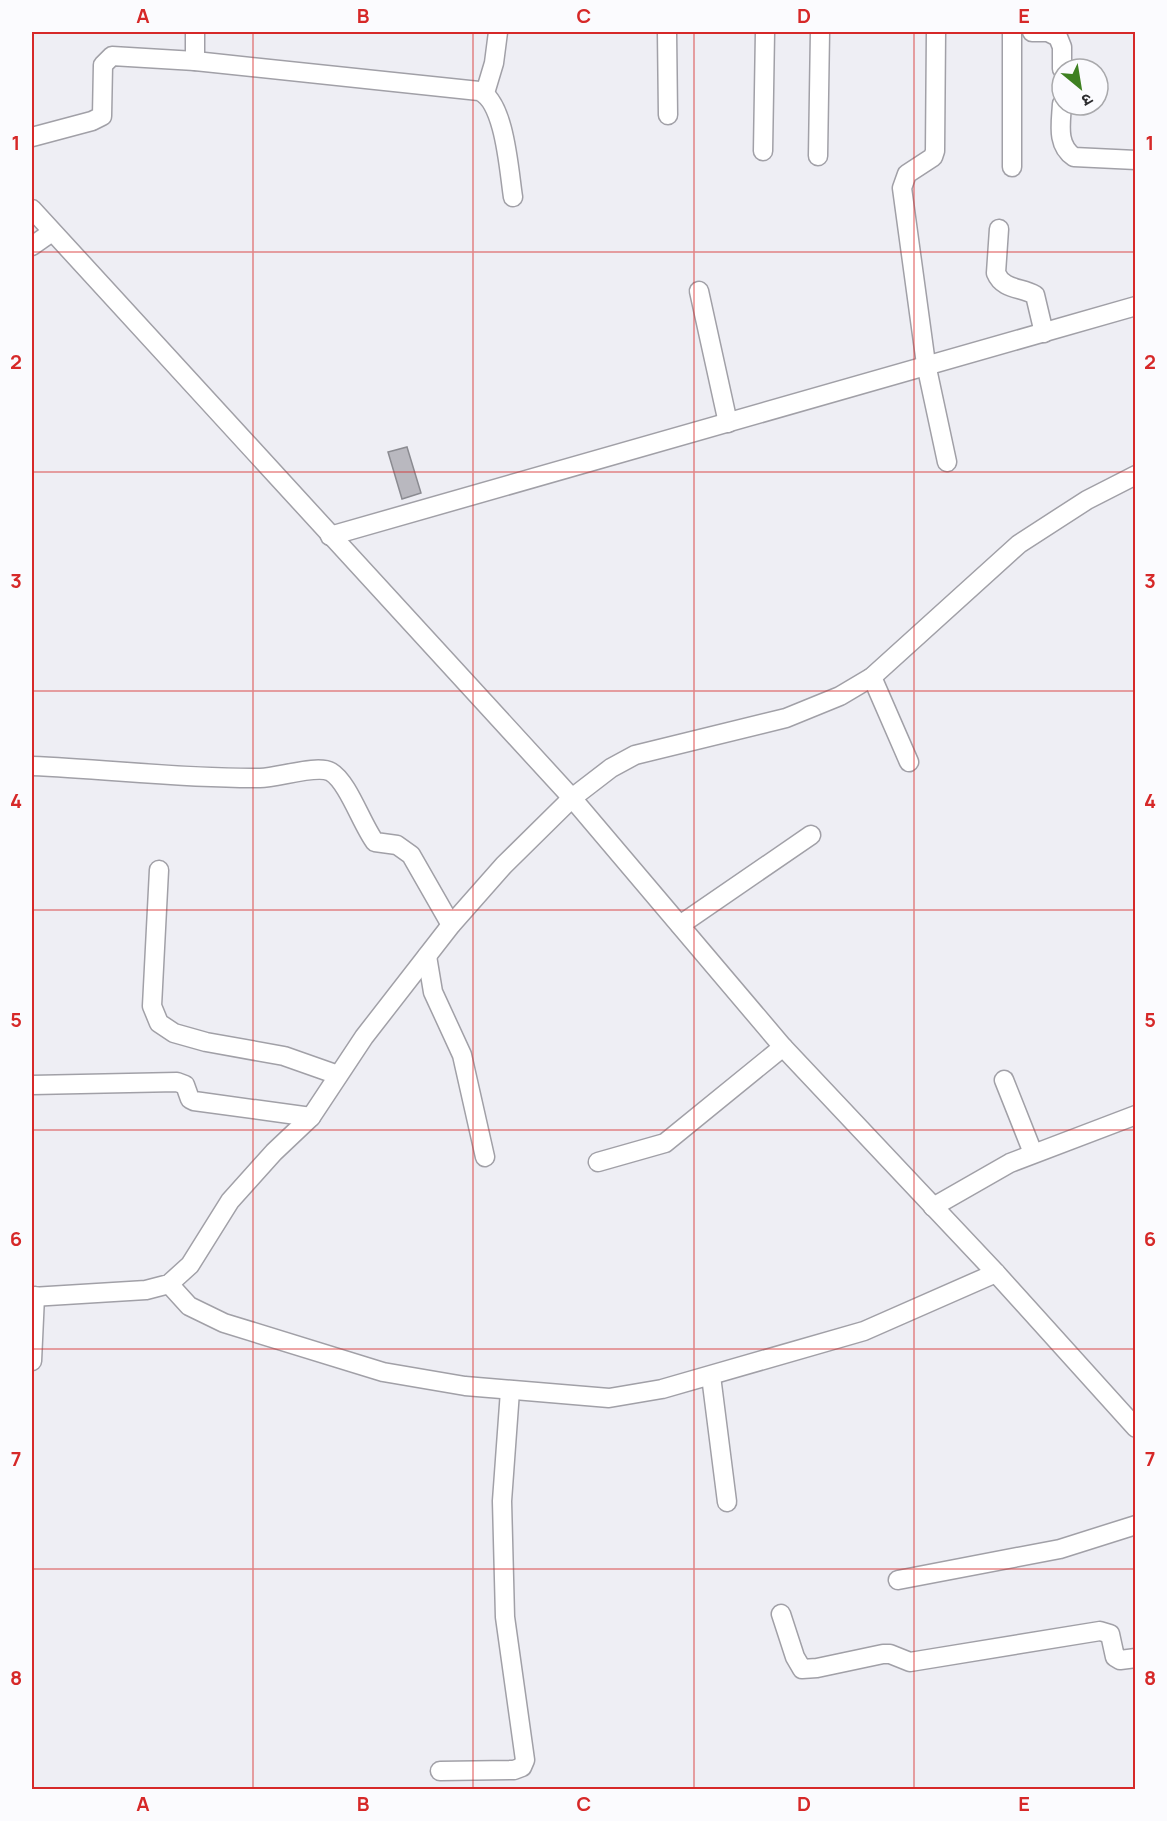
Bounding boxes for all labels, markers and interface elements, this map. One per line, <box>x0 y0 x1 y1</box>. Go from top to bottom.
text: A <box>136 2 150 29</box>
text: B <box>357 2 370 29</box>
text: C <box>577 2 591 29</box>
text: D <box>797 2 811 29</box>
text: E <box>1018 2 1030 29</box>
north arrow <box>1050 57 1110 117</box>
text: उ <box>1077 88 1097 112</box>
text: 1 <box>12 129 20 156</box>
text: 1 <box>1146 129 1154 156</box>
text: 2 <box>10 348 22 375</box>
text: 2 <box>1144 348 1156 375</box>
text: 3 <box>10 567 22 594</box>
text: 3 <box>1144 567 1156 594</box>
text: 4 <box>10 787 22 814</box>
text: 4 <box>1144 787 1156 814</box>
text: 5 <box>10 1006 22 1033</box>
text: 5 <box>1144 1006 1156 1033</box>
text: 6 <box>10 1225 22 1252</box>
text: 6 <box>1144 1225 1156 1252</box>
text: 7 <box>11 1445 21 1472</box>
text: 7 <box>1145 1445 1155 1472</box>
text: 8 <box>10 1664 22 1691</box>
text: 8 <box>1144 1664 1156 1691</box>
text: A <box>136 1790 150 1817</box>
text: B <box>357 1790 370 1817</box>
text: C <box>577 1790 591 1817</box>
text: D <box>797 1790 811 1817</box>
text: E <box>1018 1790 1030 1817</box>

